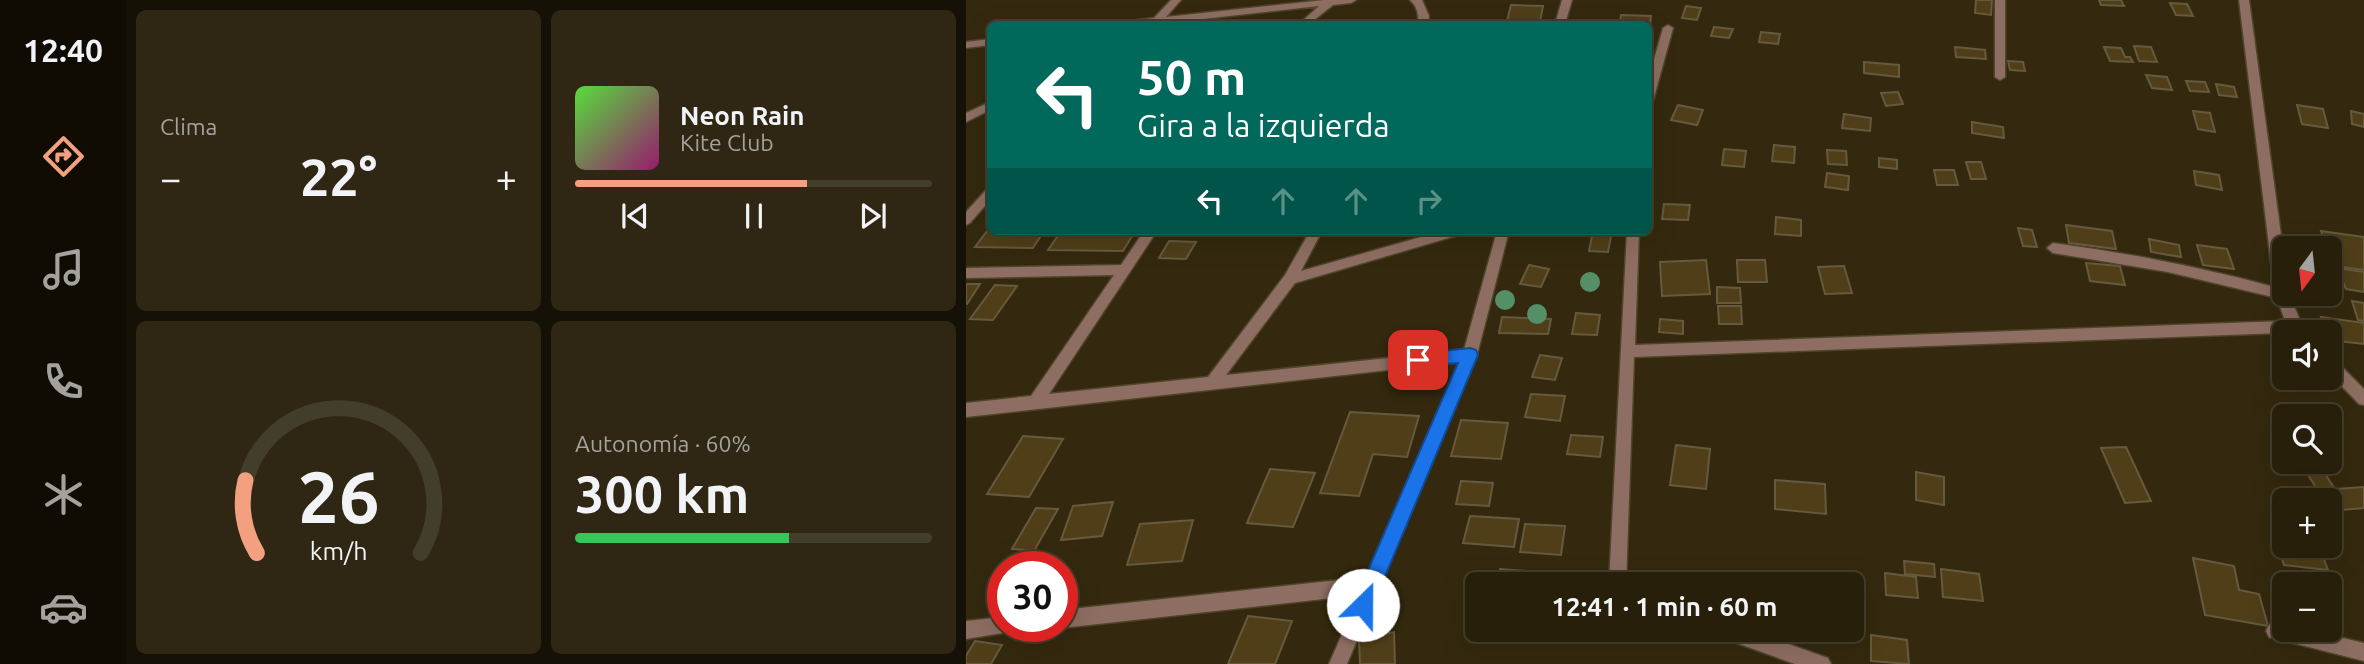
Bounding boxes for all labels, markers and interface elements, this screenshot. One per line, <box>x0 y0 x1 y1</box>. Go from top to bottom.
text: 12:40 <box>23 32 103 68</box>
icon: left <box>1022 49 1113 140</box>
text: 50 m <box>1137 49 1246 104</box>
text: Neon Rain <box>680 101 805 130</box>
text: Gira a la izquierda <box>1137 107 1390 143</box>
text: Clima <box>160 114 217 139</box>
text: Kite Club <box>680 130 774 155</box>
icon: directions <box>39 132 88 181</box>
text: 22° <box>300 148 377 206</box>
text: − <box>160 157 181 199</box>
text: + <box>496 157 517 199</box>
icon: left <box>1191 182 1229 220</box>
icon: ahead <box>1264 182 1302 220</box>
icon: ahead <box>1337 182 1375 220</box>
icon: right <box>1410 182 1448 220</box>
icon: previous <box>616 197 654 235</box>
icon: pause <box>735 197 773 235</box>
icon: next <box>854 197 892 235</box>
north arrow <box>2272 236 2342 306</box>
map controls <box>2272 236 2342 642</box>
icon: music <box>39 245 88 294</box>
button: sound <box>2272 320 2342 390</box>
pin <box>1388 330 1448 390</box>
icon: arrive <box>1399 341 1437 379</box>
icon: phone <box>39 357 88 406</box>
button: search <box>2272 404 2342 474</box>
text: Autonomía · 60% <box>575 431 751 456</box>
text: 26 <box>297 456 380 538</box>
text: 300 km <box>575 465 749 523</box>
icon: climate <box>39 470 88 519</box>
button: + <box>2272 488 2342 558</box>
text: km/h <box>310 537 367 565</box>
speed limit sign: 30 <box>987 551 1078 642</box>
position arrow <box>1326 568 1400 642</box>
button: − <box>2272 572 2342 642</box>
icon: car <box>39 583 88 632</box>
text: 12:41 · 1 min · 60 m <box>1551 592 1778 621</box>

